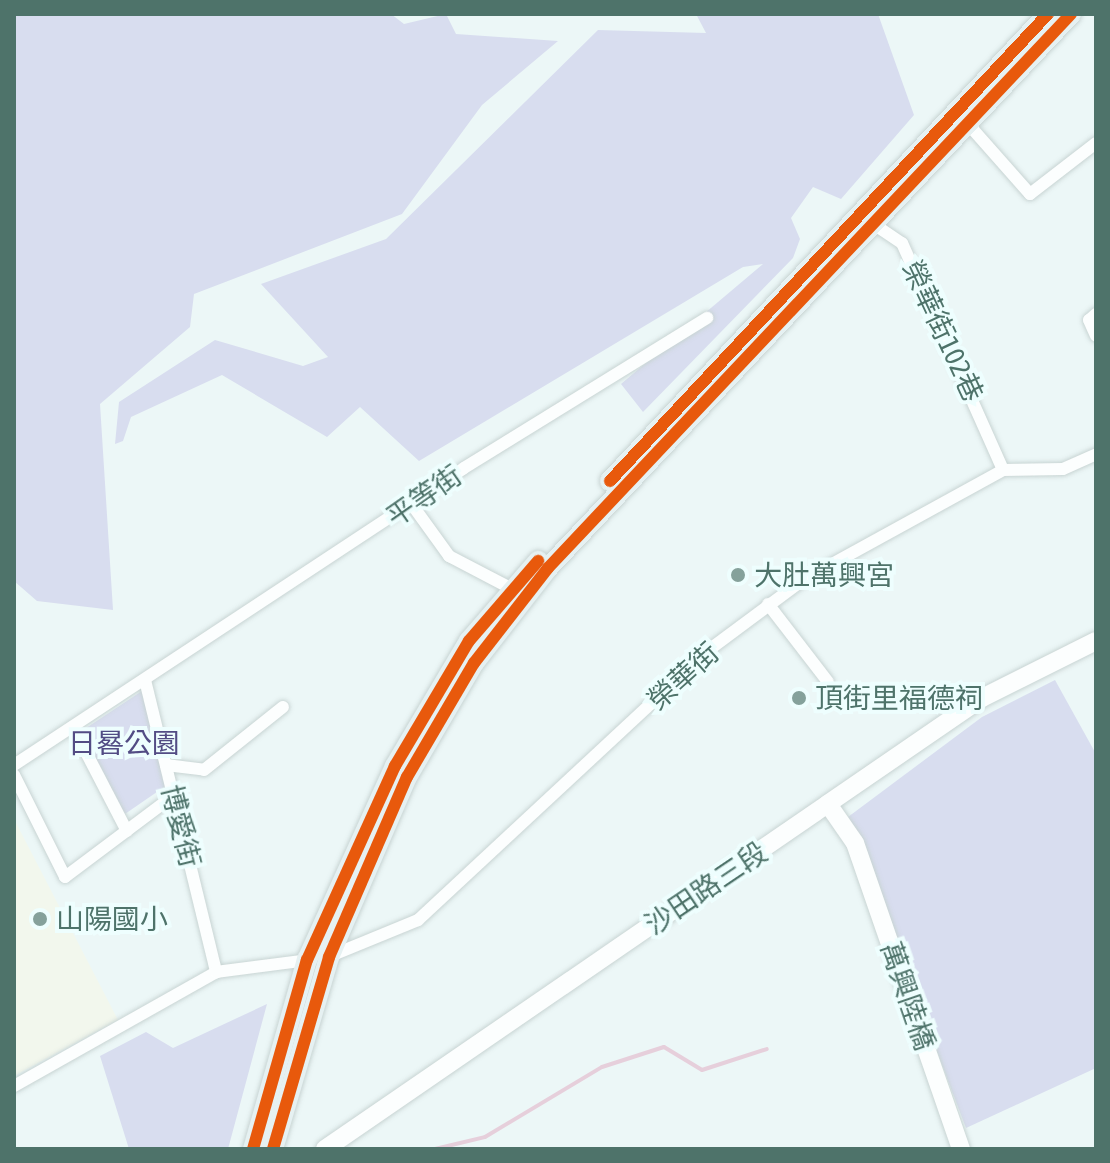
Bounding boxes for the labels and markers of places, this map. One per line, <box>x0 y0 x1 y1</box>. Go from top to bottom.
place label: 大肚萬興宮 <box>754 558 894 592</box>
marker: 大肚萬興宮 <box>729 566 747 584</box>
place label: 頂街里福德祠 <box>815 681 983 715</box>
marker: 頂街里福德祠 <box>790 689 808 707</box>
place label: 山陽國小 <box>56 902 168 936</box>
marker: 山陽國小 <box>31 910 49 928</box>

